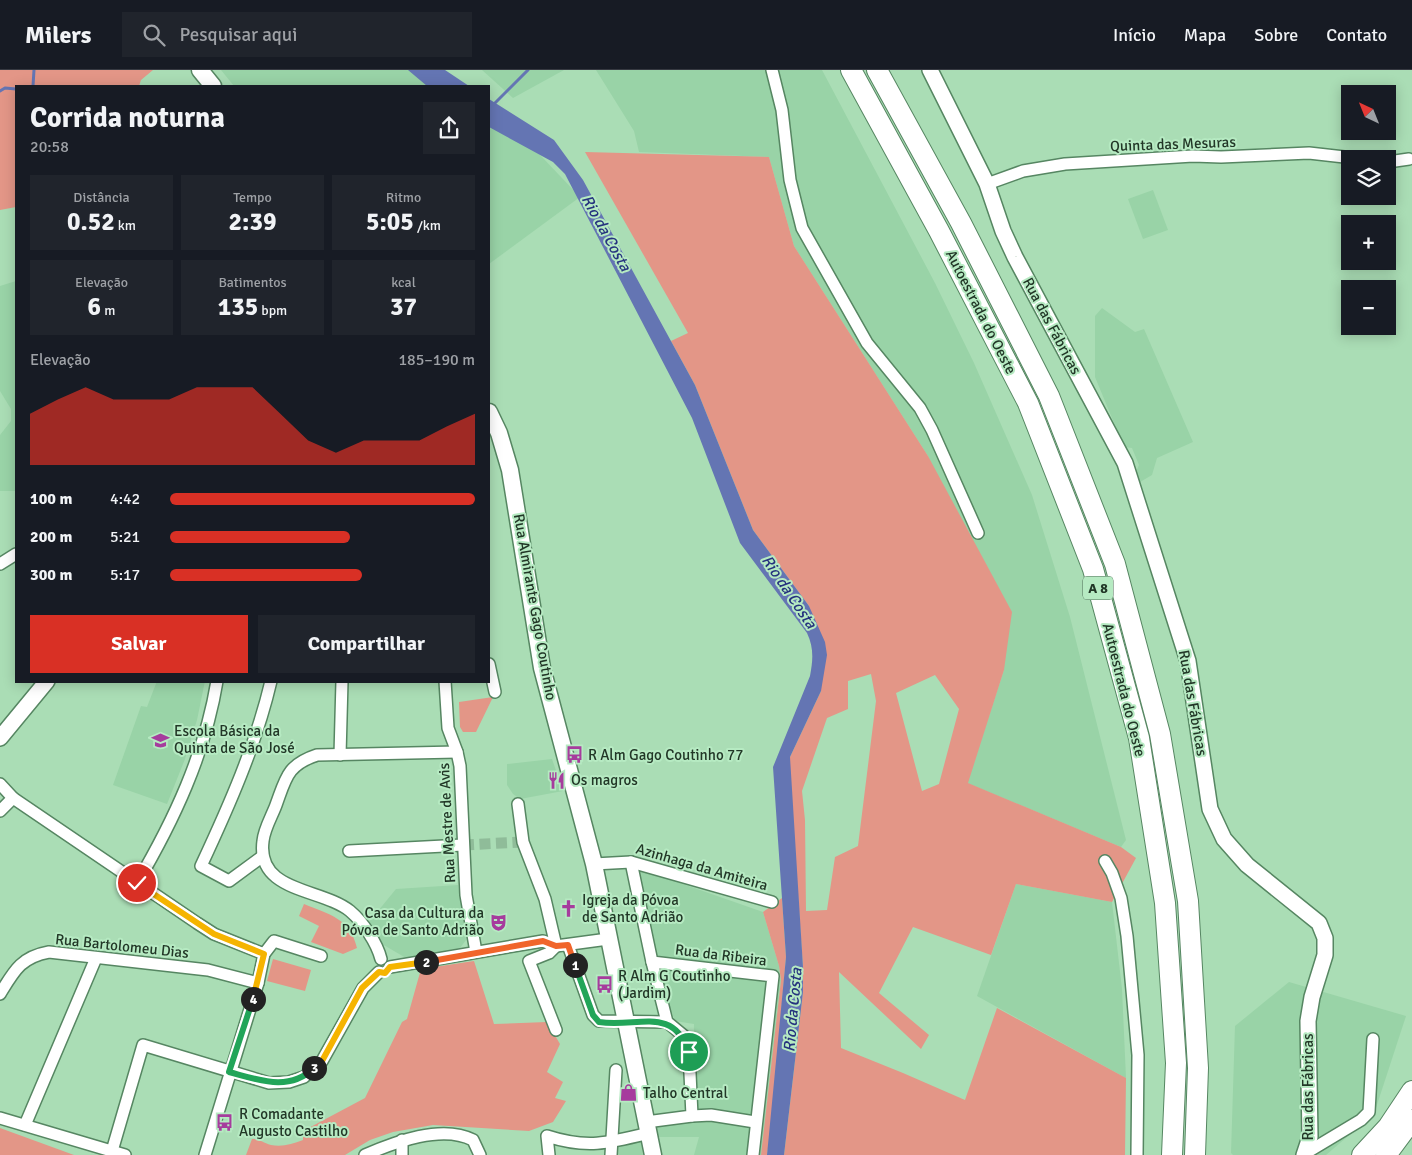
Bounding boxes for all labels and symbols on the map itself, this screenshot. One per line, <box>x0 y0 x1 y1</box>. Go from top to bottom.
north arrow <box>1341 85 1396 140</box>
street label: Quinta das Mesuras <box>1110 133 1237 155</box>
water label: Rio da Costa <box>577 191 636 276</box>
street label: Autoestrada do Oeste <box>942 247 1020 377</box>
street label: Rua das Fábricas <box>1019 274 1085 378</box>
street label: Rua Almirante Gago Coutinho <box>510 512 560 702</box>
water label: Rio da Costa <box>757 551 821 633</box>
road number: A 8 <box>1083 576 1113 600</box>
street label: Autoestrada do Oeste <box>1099 621 1149 759</box>
street label: Rua das Fábricas <box>1175 649 1211 758</box>
place label: Escola Básica da Quinta de São José <box>174 722 295 757</box>
school or university icon: Escola Básica da Quinta de São José <box>150 730 170 750</box>
bus stop icon: R Alm Gago Coutinho 77 <box>564 745 584 765</box>
place label: R Alm Gago Coutinho 77 <box>588 746 743 764</box>
street label: Rua Mestre de Avis <box>435 762 459 883</box>
restaurant icon: Os magros <box>547 770 567 790</box>
place label: Os magros <box>571 771 638 789</box>
street label: Azinhaga da Amiteira <box>634 840 770 894</box>
pin <box>116 862 158 904</box>
place label: Igreja da Póvoa de Santo Adrião <box>582 891 683 926</box>
church icon: Igreja da Póvoa de Santo Adrião <box>558 899 578 919</box>
place label: Casa da Cultura da Póvoa de Santo Adrião <box>342 904 484 939</box>
theatre icon: Casa da Cultura da Póvoa de Santo Adrião <box>488 912 508 932</box>
street label: Rua Bartolomeu Dias <box>54 930 190 962</box>
street label: Rua da Ribeira <box>674 940 768 970</box>
pin: 2 <box>414 950 438 974</box>
pin: 1 <box>562 952 588 978</box>
water label: Rio da Costa <box>779 966 807 1053</box>
place label: R Alm G Coutinho (Jardim) <box>618 967 731 1002</box>
bus stop icon: R Alm G Coutinho (Jardim) <box>594 975 614 995</box>
pin: 4 <box>240 986 266 1012</box>
pin <box>668 1031 710 1073</box>
street label: Rua das Fábricas <box>1299 1033 1317 1141</box>
pin: 3 <box>302 1056 326 1080</box>
shop icon: Talho Central <box>619 1083 639 1103</box>
place label: Talho Central <box>643 1084 728 1102</box>
place label: R Comadante Augusto Castilho <box>239 1105 348 1140</box>
bus stop icon: R Comadante Augusto Castilho <box>215 1113 235 1133</box>

